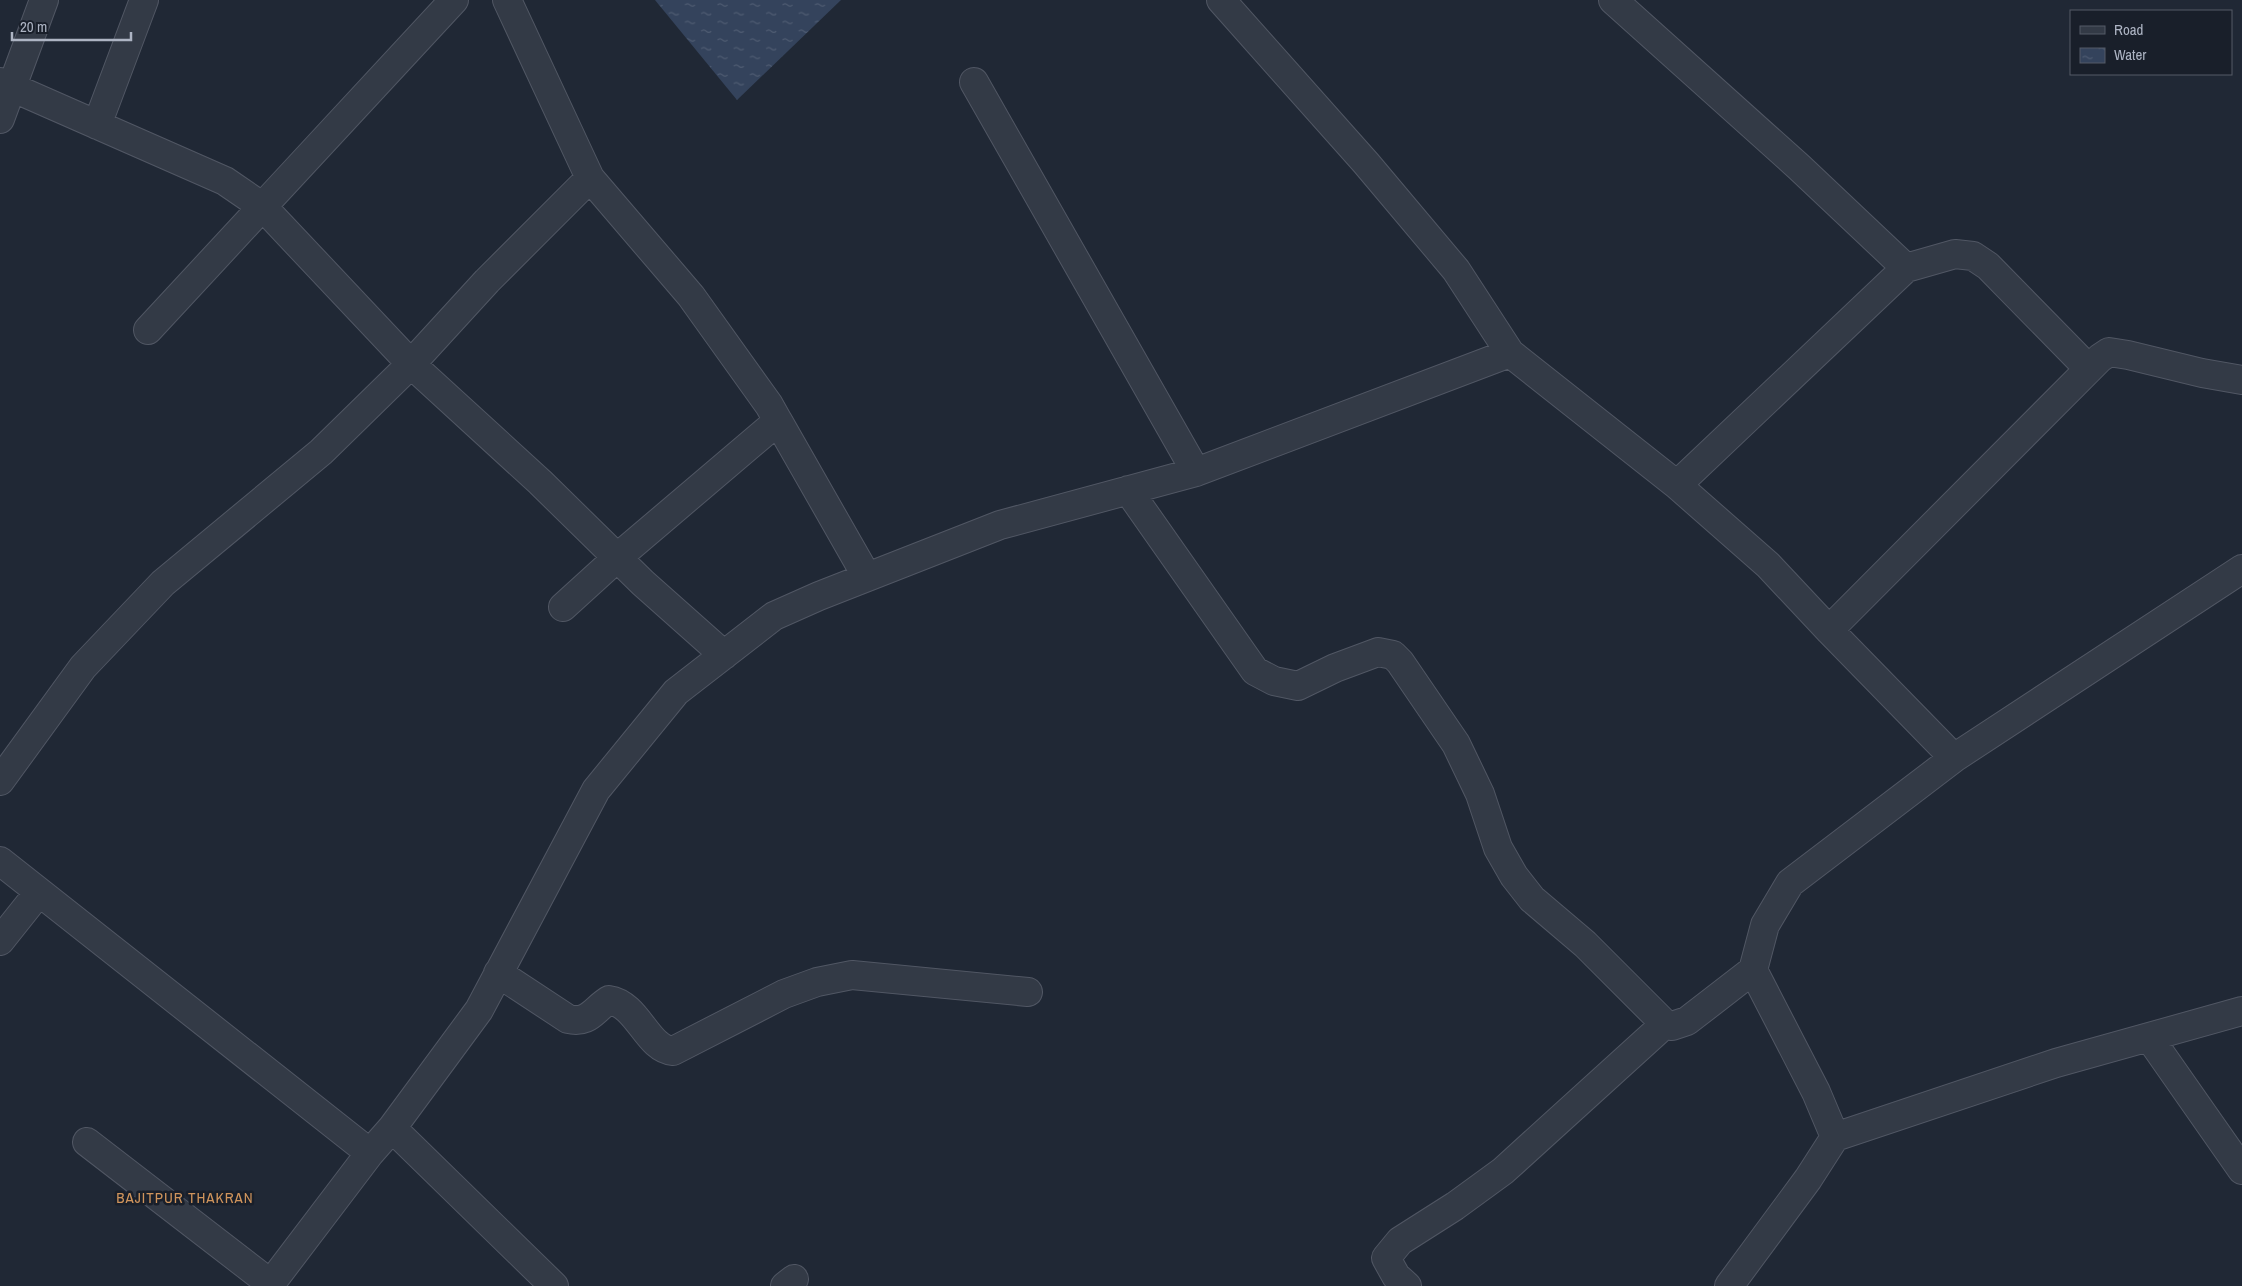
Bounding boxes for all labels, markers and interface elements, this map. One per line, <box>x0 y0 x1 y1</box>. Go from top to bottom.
scale bar <box>12 10 131 42</box>
legend <box>2070 10 2232 75</box>
text: 20 m <box>20 16 47 37</box>
text: Road <box>2114 19 2143 40</box>
text: Water <box>2114 44 2146 65</box>
district label: BAJITPUR THAKRAN <box>116 1187 254 1208</box>

